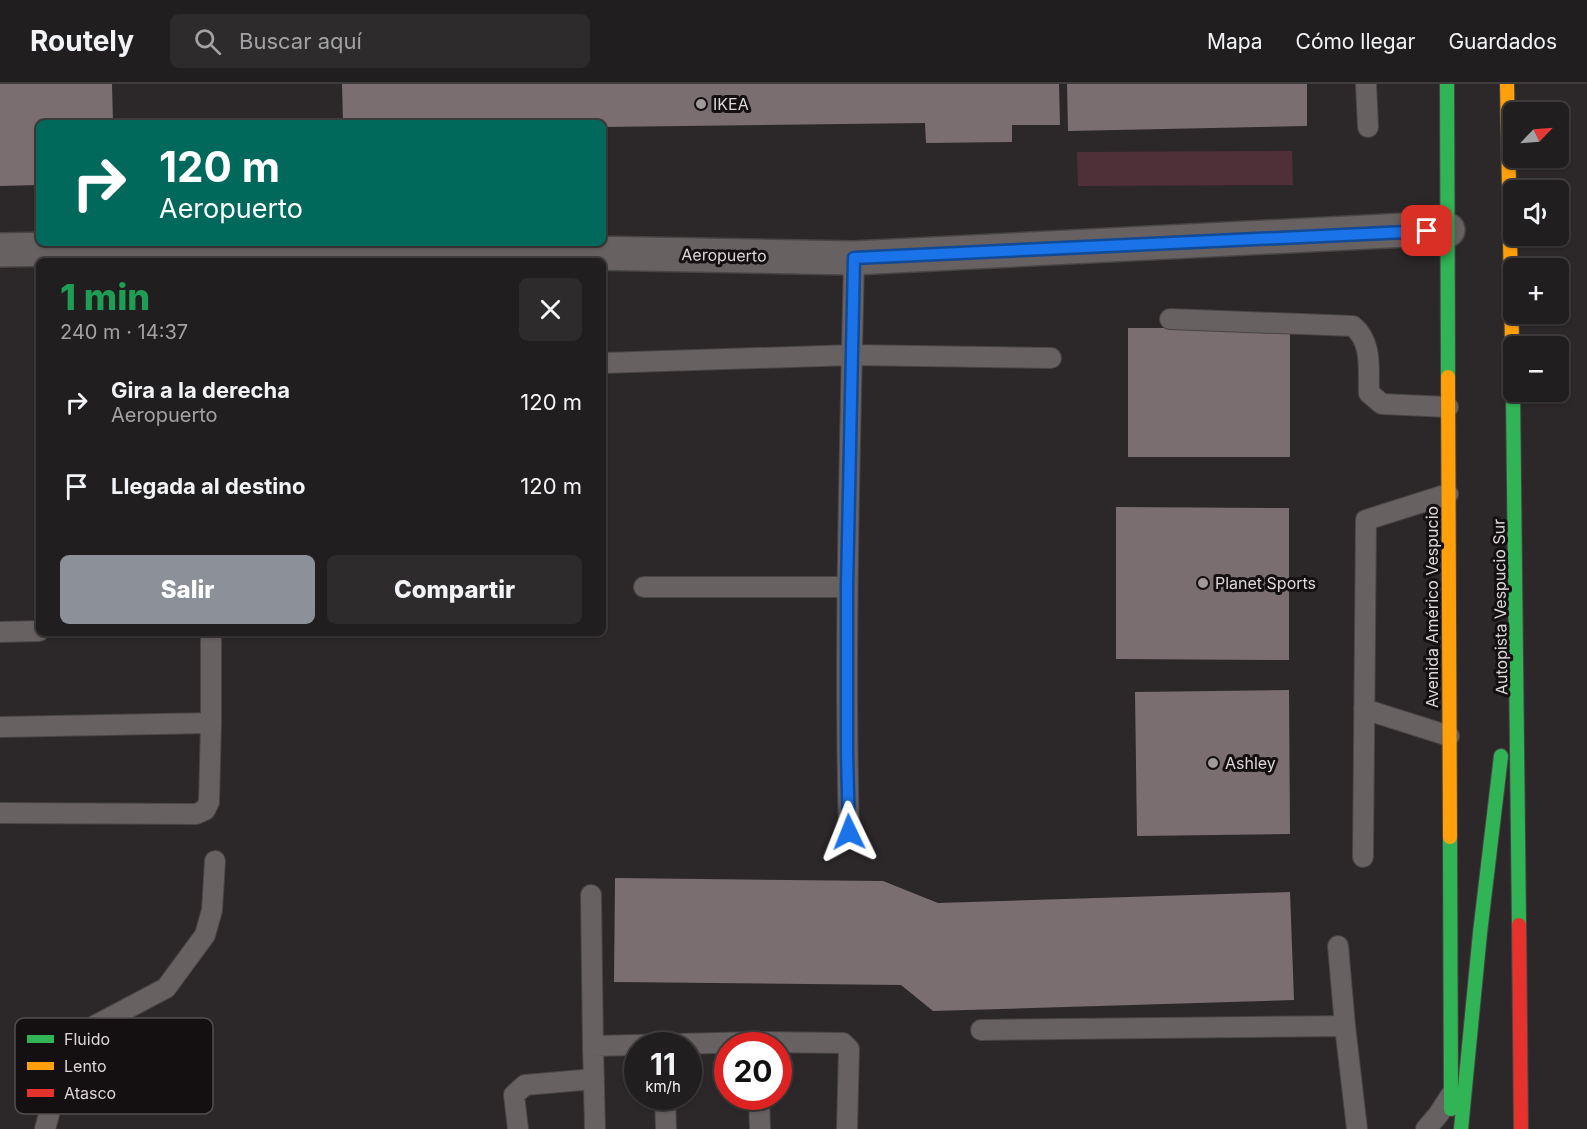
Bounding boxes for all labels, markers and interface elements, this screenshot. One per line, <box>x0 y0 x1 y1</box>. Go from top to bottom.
search box <box>170 14 590 68</box>
text: Routely <box>30 24 134 58</box>
icon: search <box>191 25 224 58</box>
text: Buscar aquí <box>239 28 362 54</box>
text: Mapa <box>1207 29 1263 54</box>
text: Cómo llegar <box>1296 29 1415 54</box>
text: Guardados <box>1448 29 1557 54</box>
place label: IKEA <box>713 94 749 114</box>
marker: IKEA <box>694 97 708 111</box>
north arrow <box>1503 102 1569 168</box>
map controls <box>1503 102 1569 402</box>
text: 120 m <box>159 141 280 192</box>
icon: right <box>60 144 138 222</box>
button: sound <box>1503 180 1569 246</box>
text: Aeropuerto <box>159 192 303 225</box>
pin <box>1401 205 1452 256</box>
icon: arrive <box>1410 214 1443 247</box>
street label: Aeropuerto <box>681 244 767 266</box>
button: + <box>1503 258 1569 324</box>
text: 1 min <box>60 275 150 319</box>
button: close <box>519 278 582 341</box>
text: 240 m · 14:37 <box>60 320 188 344</box>
button: − <box>1503 336 1569 402</box>
text: Gira a la derecha <box>111 377 290 403</box>
icon: right <box>60 386 93 419</box>
text: 120 m <box>520 389 582 415</box>
text: Aeropuerto <box>111 403 218 427</box>
icon: arrive <box>60 470 93 503</box>
text: Llegada al destino <box>111 473 305 499</box>
text: 120 m <box>520 473 582 499</box>
street label: Avenida Américo Vespucio <box>1422 506 1442 708</box>
street label: Autopista Vespucio Sur <box>1488 519 1512 695</box>
button: Salir <box>60 555 315 624</box>
button: Compartir <box>327 555 582 624</box>
place label: Planet Sports <box>1215 573 1316 593</box>
marker: Planet Sports <box>1196 576 1210 590</box>
place label: Ashley <box>1225 753 1276 773</box>
marker: Ashley <box>1206 756 1220 770</box>
position arrow <box>817 800 881 864</box>
legend <box>15 1018 213 1114</box>
text: Fluido <box>64 1029 110 1049</box>
speed limit sign: 20 <box>714 1032 792 1110</box>
text: 11 <box>650 1046 676 1082</box>
text: Lento <box>64 1056 107 1076</box>
text: km/h <box>645 1077 681 1096</box>
text: Atasco <box>64 1083 116 1103</box>

